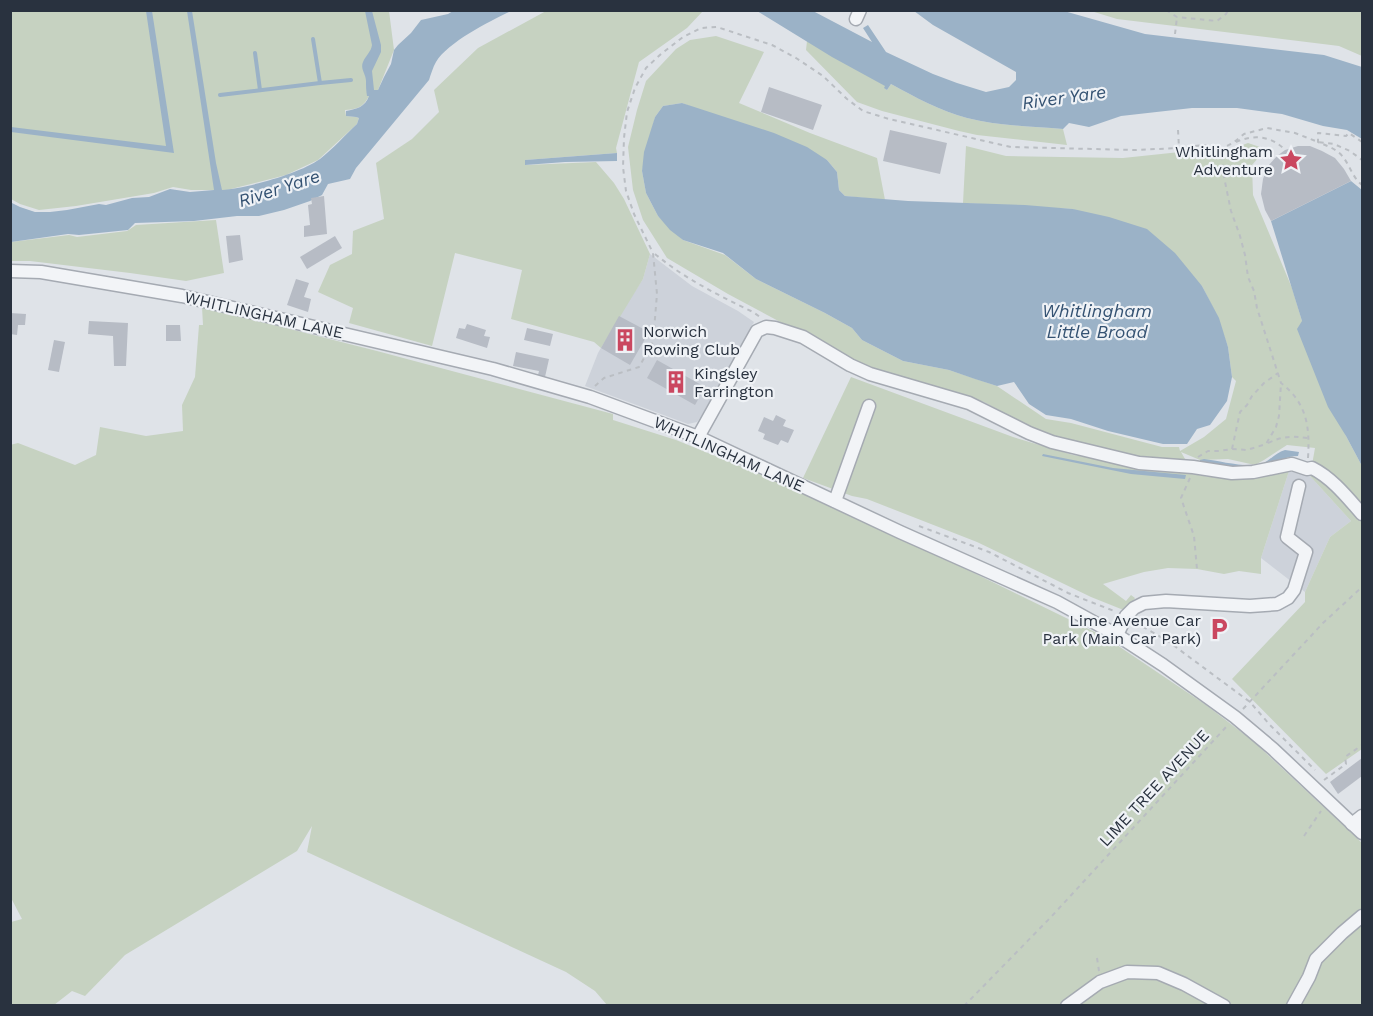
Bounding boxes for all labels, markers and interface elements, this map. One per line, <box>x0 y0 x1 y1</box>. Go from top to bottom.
water label: River Yare <box>1021 81 1107 113</box>
place label: Whitlingham Adventure <box>1175 142 1273 179</box>
place icon: Whitlingham Adventure <box>1278 147 1304 173</box>
water label: River Yare <box>235 165 323 211</box>
street label: WHITLINGHAM LANE <box>183 287 345 343</box>
water label: Whitlingham Little Broad <box>1042 300 1152 342</box>
place label: Norwich Rowing Club <box>643 322 740 359</box>
building icon: Norwich Rowing Club <box>612 327 638 353</box>
place label: Kingsley Farrington <box>694 364 774 401</box>
building icon: Kingsley Farrington <box>663 369 689 395</box>
street label: WHITLINGHAM LANE <box>651 412 807 496</box>
place label: Lime Avenue Car Park (Main Car Park) <box>1043 611 1201 648</box>
parking icon: Lime Avenue Car Park (Main Car Park) <box>1206 616 1232 642</box>
street label: LIME TREE AVENUE <box>1095 726 1213 850</box>

